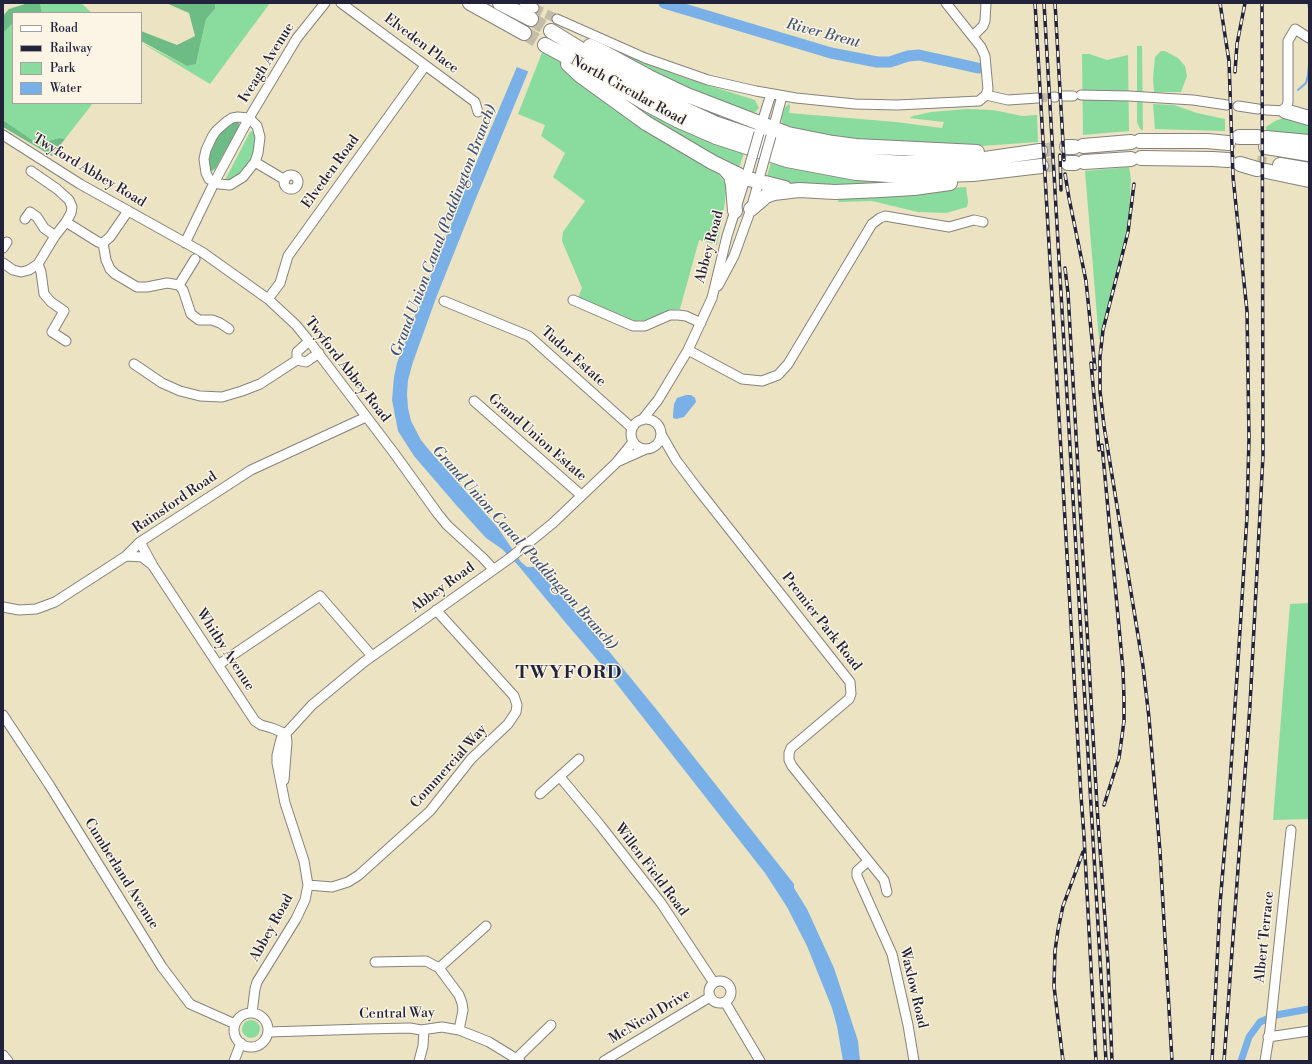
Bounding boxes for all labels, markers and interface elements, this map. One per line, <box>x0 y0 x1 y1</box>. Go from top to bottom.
street label: Elveden Place <box>380 11 462 77</box>
legend <box>12 12 142 104</box>
water label: River Brent <box>784 16 862 52</box>
street label: Iveagh Avenue <box>236 20 298 106</box>
text: Road <box>50 21 78 36</box>
text: Railway <box>50 41 92 56</box>
street label: North Circular Road <box>568 52 688 130</box>
text: Park <box>50 61 75 76</box>
text: Water <box>50 81 82 96</box>
water label: Grand Union Canal (Paddington Branch) <box>388 103 500 359</box>
street label: Twyford Abbey Road <box>29 131 149 211</box>
street label: Elveden Road <box>299 132 363 212</box>
street label: Abbey Road <box>692 209 728 285</box>
street label: Twyford Abbey Road <box>301 314 393 426</box>
street label: Tudor Estate <box>537 323 609 391</box>
street label: Grand Union Estate <box>484 391 590 485</box>
water label: Grand Union Canal (Paddington Branch) <box>428 442 620 654</box>
street label: Rainsford Road <box>130 469 220 537</box>
street label: Abbey Road <box>408 559 478 617</box>
street label: Premier Park Road <box>777 570 865 674</box>
street label: Whitby Avenue <box>192 606 258 694</box>
district label: TWYFORD <box>516 663 622 685</box>
street label: Commercial Way <box>407 722 491 812</box>
street label: Cumberland Avenue <box>80 816 162 932</box>
street label: Willen Field Road <box>611 820 691 920</box>
street label: Albert Terrace <box>1252 890 1278 984</box>
street label: Abbey Road <box>247 891 297 965</box>
street label: Waxlow Road <box>896 946 930 1030</box>
street label: McNicol Drive <box>606 986 694 1048</box>
street label: Central Way <box>359 1005 435 1023</box>

